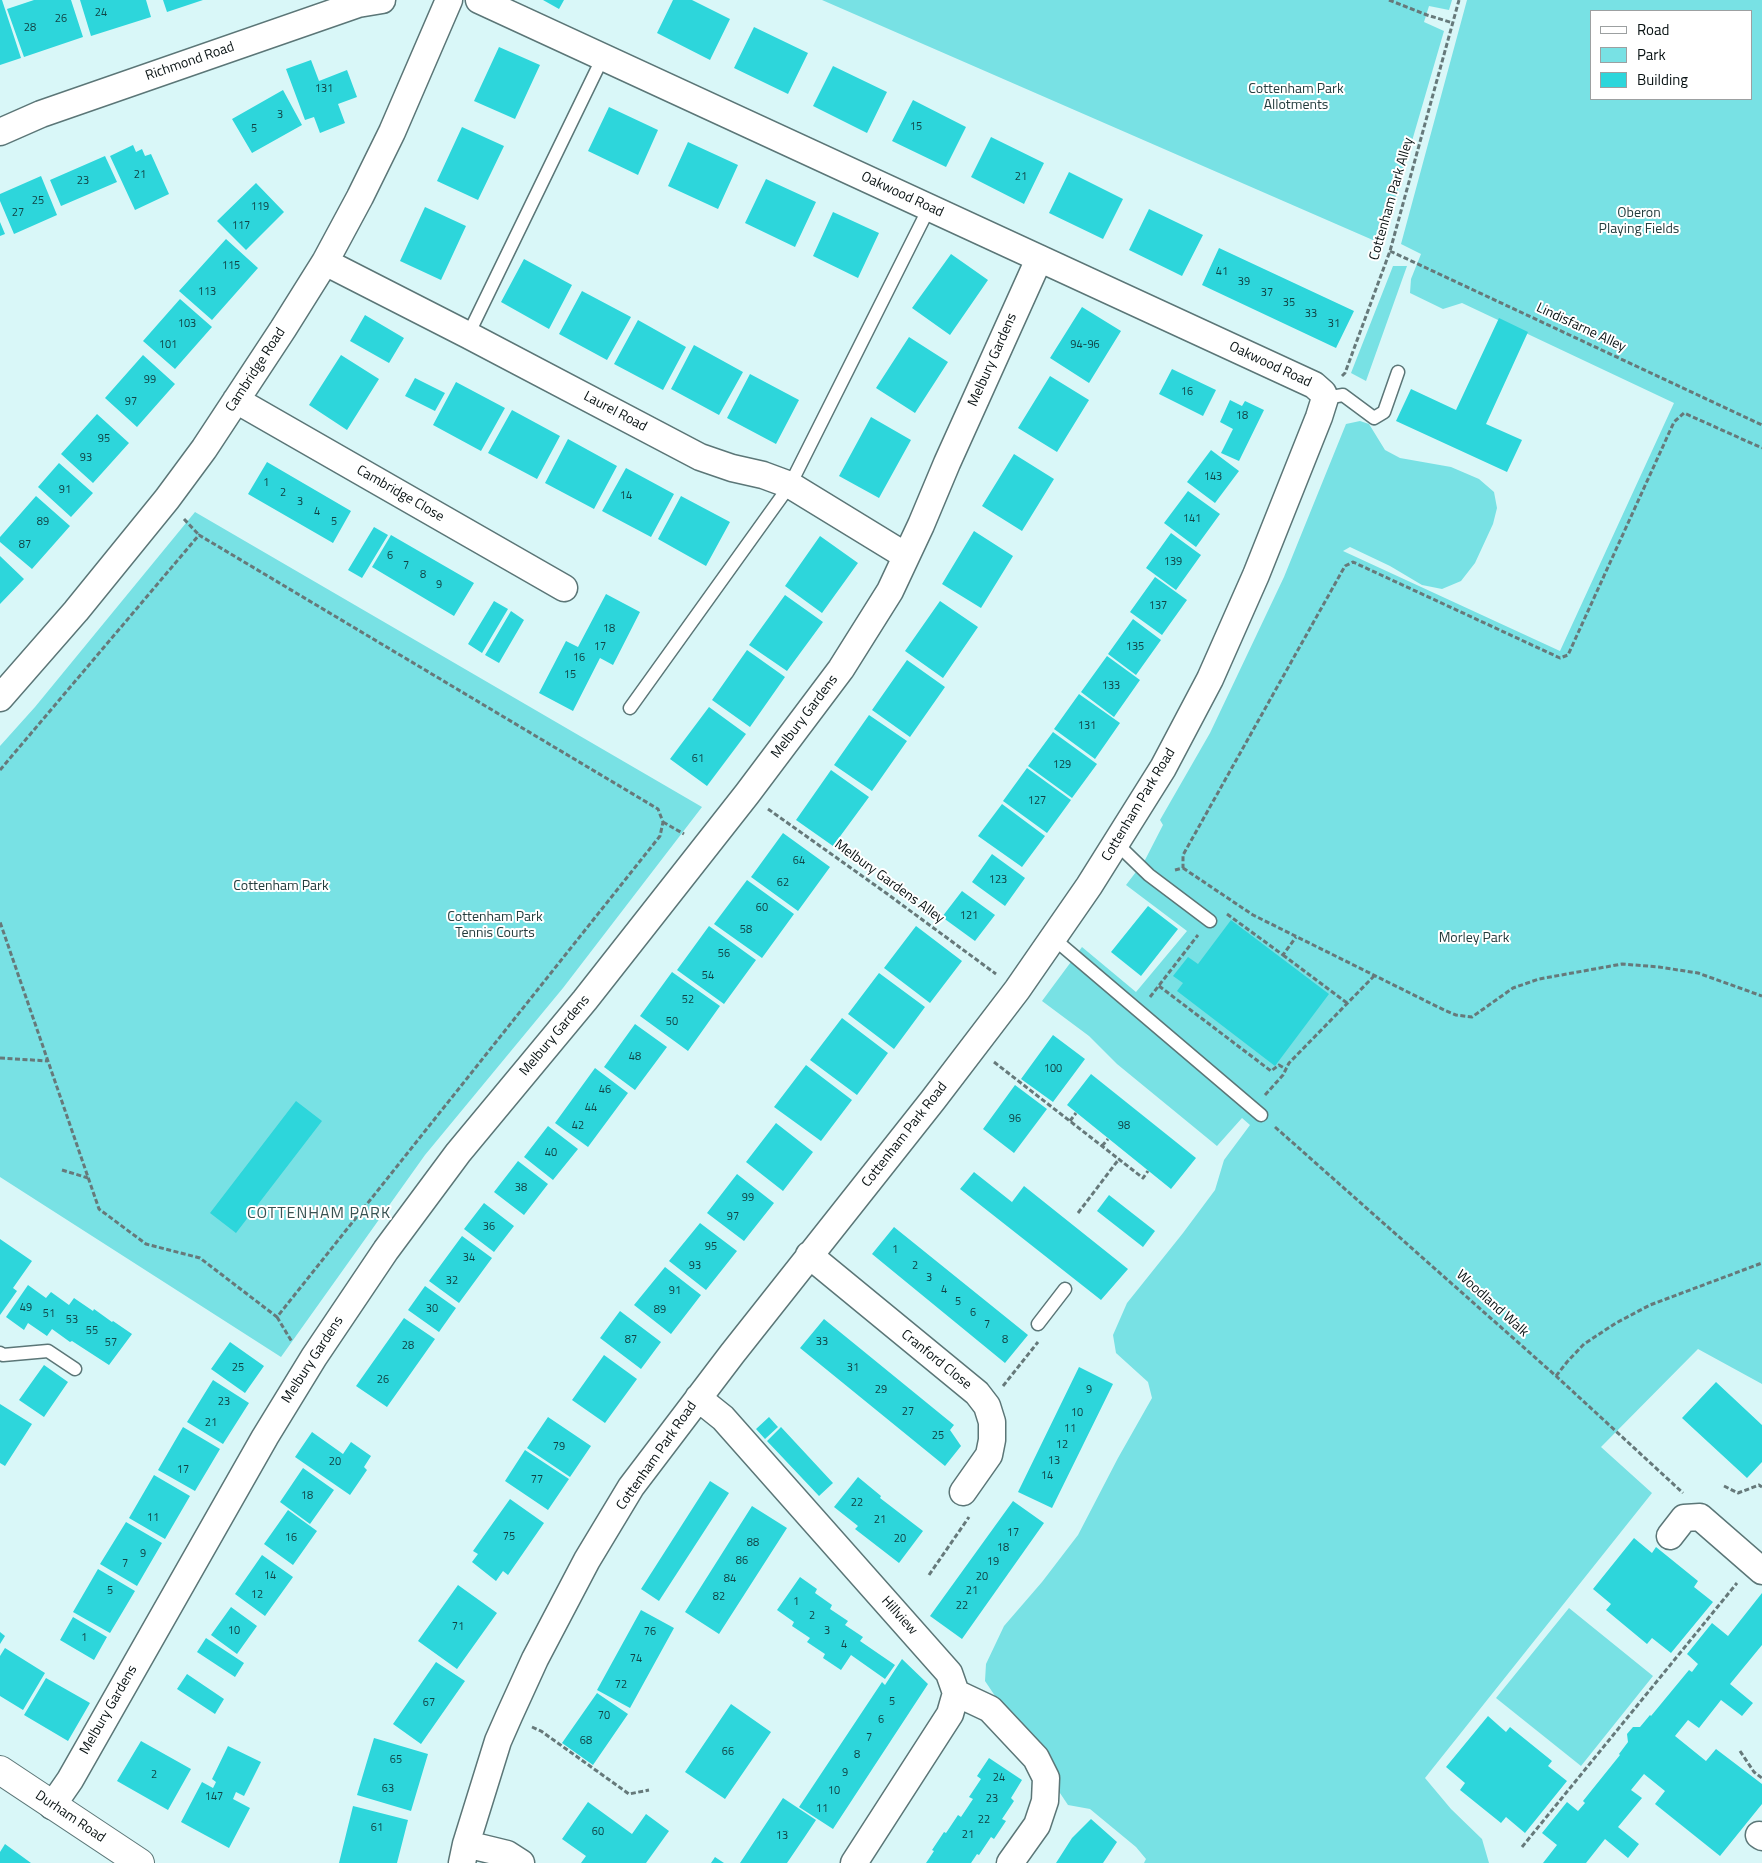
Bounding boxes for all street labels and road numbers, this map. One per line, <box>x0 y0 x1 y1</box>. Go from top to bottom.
street label: Richmond Road <box>143 39 237 85</box>
street label: Cottenham Park Alley <box>1366 136 1418 262</box>
street label: Oakwood Road <box>858 169 946 221</box>
street label: Lindisfarne Alley <box>1534 300 1628 356</box>
street label: Melbury Gardens <box>965 311 1021 409</box>
street label: Cambridge Road <box>223 325 289 415</box>
street label: Oakwood Road <box>1226 339 1314 391</box>
street label: Laurel Road <box>580 388 650 436</box>
street label: Cambridge Close <box>353 462 447 526</box>
street label: Melbury Gardens <box>768 672 842 762</box>
street label: Cottenham Park Road <box>1099 746 1179 864</box>
street label: Melbury Gardens Alley <box>831 836 947 928</box>
street label: Melbury Gardens <box>516 992 594 1080</box>
street label: Cottenham Park Road <box>859 1079 951 1191</box>
street label: Woodland Walk <box>1452 1267 1532 1341</box>
street label: Melbury Gardens <box>279 1313 347 1407</box>
street label: Cranford Close <box>897 1326 975 1394</box>
street label: Cottenham Park Road <box>613 1398 701 1514</box>
street label: Hillview <box>877 1593 921 1639</box>
street label: Melbury Gardens <box>77 1662 141 1758</box>
street label: Durham Road <box>32 1787 108 1847</box>

